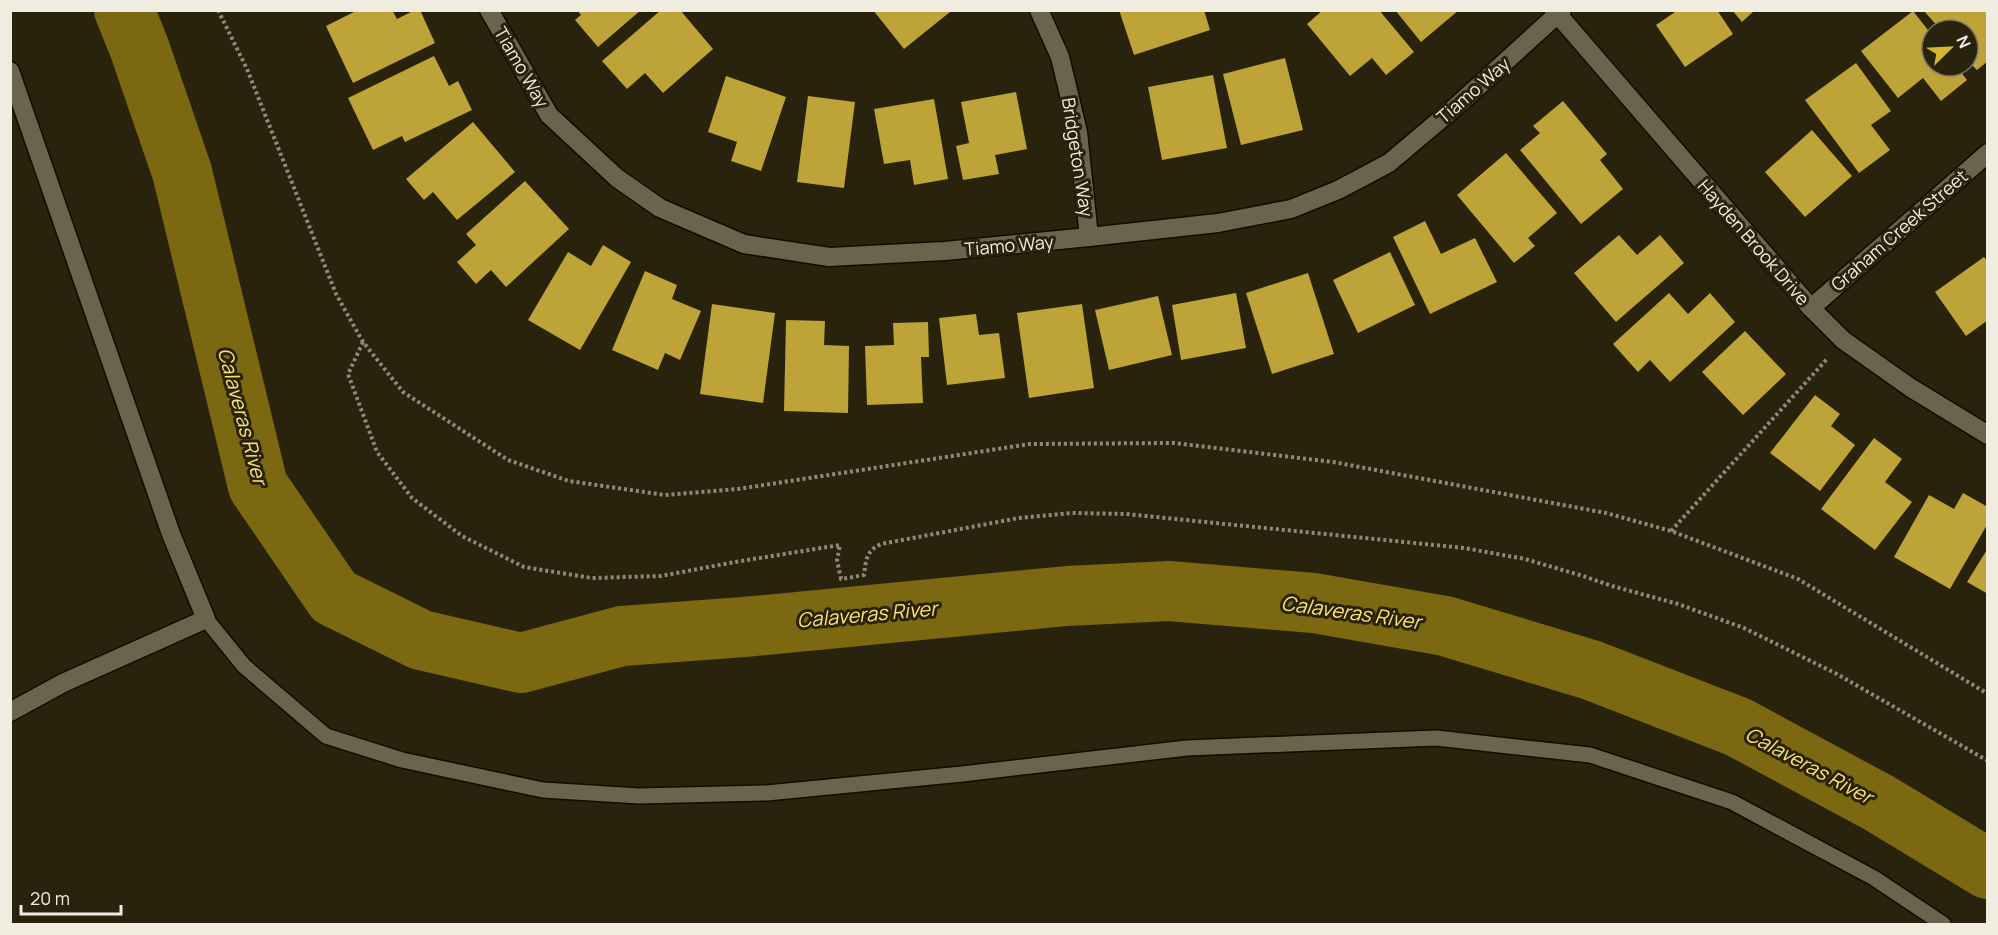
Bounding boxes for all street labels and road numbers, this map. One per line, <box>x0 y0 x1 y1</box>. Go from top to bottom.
street label: Tiamo Way <box>489 22 555 112</box>
street label: Tiamo Way <box>1431 51 1515 128</box>
street label: Bridgeton Way <box>1057 96 1099 219</box>
street label: Graham Creek Street <box>1825 164 1973 296</box>
street label: Hayden Brook Drive <box>1693 174 1815 310</box>
street label: Tiamo Way <box>963 229 1055 261</box>

